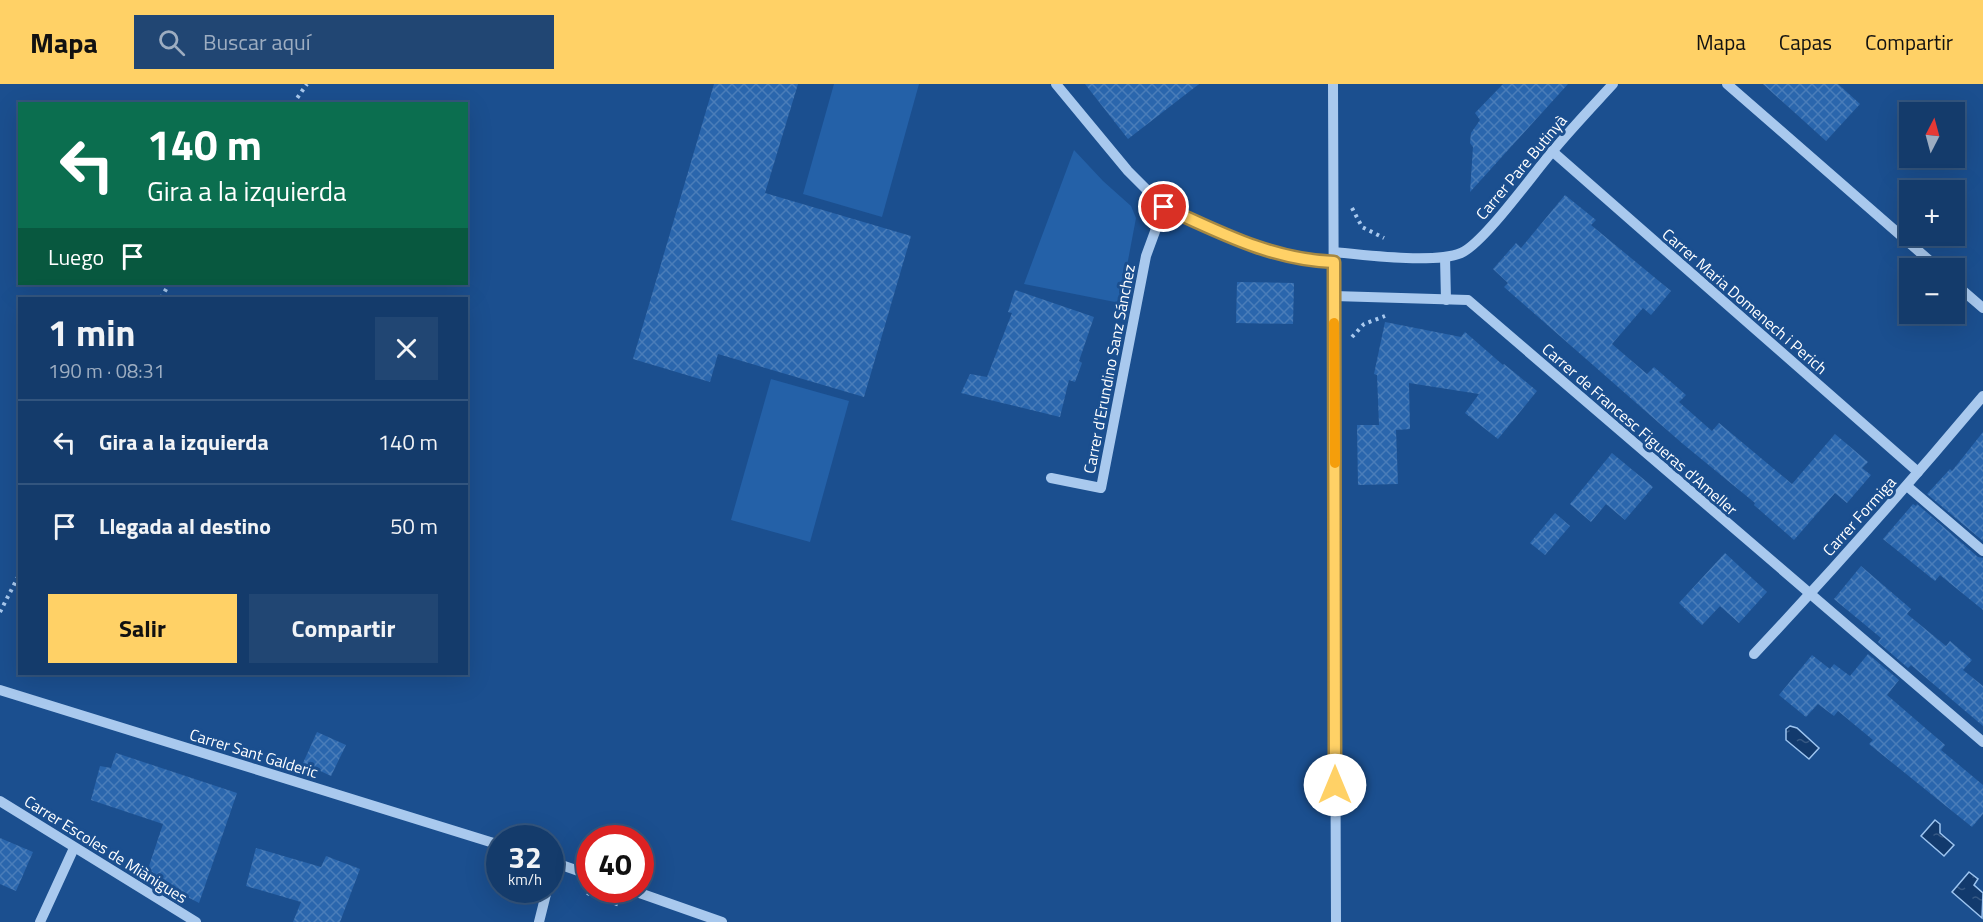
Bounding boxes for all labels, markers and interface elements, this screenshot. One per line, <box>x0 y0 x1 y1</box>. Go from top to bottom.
search box <box>134 15 554 69</box>
text: Mapa <box>30 21 98 64</box>
text: Buscar aquí <box>203 25 311 59</box>
icon: search <box>155 26 188 59</box>
text: Mapa <box>1696 26 1746 58</box>
text: Capas <box>1779 26 1832 58</box>
text: Compartir <box>1865 26 1953 58</box>
north arrow <box>1899 102 1965 168</box>
map controls <box>1899 102 1965 324</box>
street label: Carrer Pare Butinyà <box>1470 109 1572 225</box>
text: 140 m <box>147 112 262 176</box>
icon: left <box>48 126 126 204</box>
text: Gira a la izquierda <box>147 170 347 211</box>
button: + <box>1899 180 1965 246</box>
pin <box>1138 181 1189 232</box>
icon: arrive <box>1147 190 1180 223</box>
street label: Carrer Maria Domenech i Perich <box>1657 222 1833 380</box>
text: Luego <box>48 240 104 274</box>
icon: arrive <box>116 240 149 273</box>
button: − <box>1899 258 1965 324</box>
street label: Carrer d'Erundino Sanz Sánchez <box>1077 262 1141 476</box>
text: 1 min <box>48 305 135 360</box>
button: close <box>375 317 438 380</box>
street label: Carrer de Francesc Figueras d'Ameller <box>1537 337 1743 521</box>
text: 190 m · 08:31 <box>48 355 165 386</box>
text: Gira a la izquierda <box>99 425 269 459</box>
text: 140 m <box>378 425 438 459</box>
icon: left <box>48 426 81 459</box>
street label: Carrer Formiga <box>1817 471 1901 561</box>
text: Llegada al destino <box>99 509 271 543</box>
text: 50 m <box>390 509 438 543</box>
icon: arrive <box>48 510 81 543</box>
button: Salir <box>48 594 237 663</box>
button: Compartir <box>249 594 438 663</box>
street label: Carrer Sant Galderic <box>187 722 321 784</box>
position arrow <box>1303 753 1367 817</box>
street label: Carrer Escoles de Miànigues <box>20 789 192 909</box>
speed limit sign: 40 <box>576 825 654 903</box>
text: 32 <box>508 834 542 880</box>
text: km/h <box>508 868 542 891</box>

